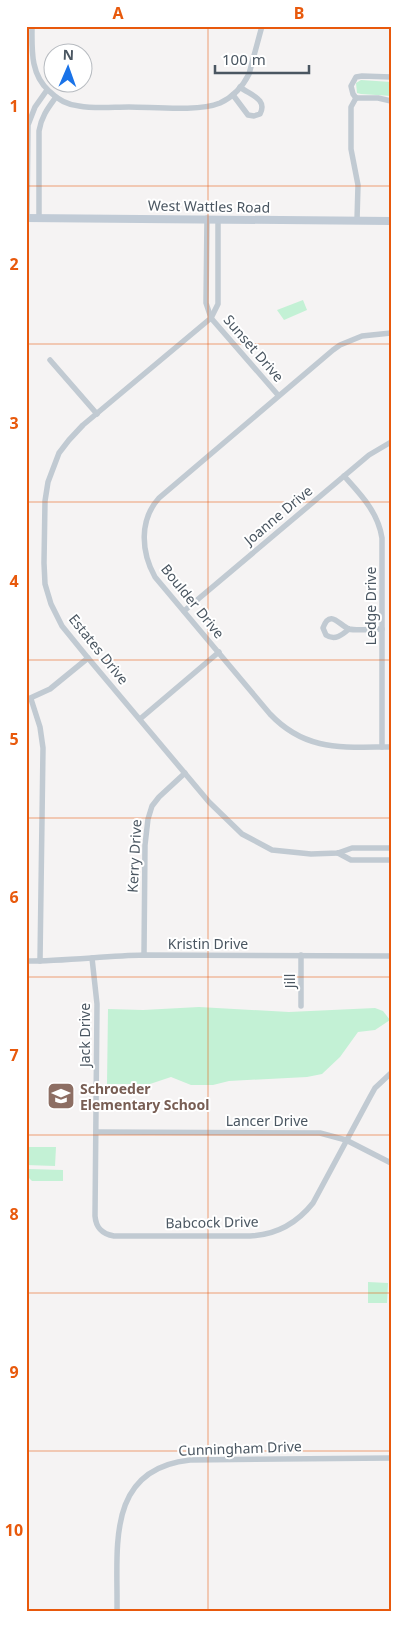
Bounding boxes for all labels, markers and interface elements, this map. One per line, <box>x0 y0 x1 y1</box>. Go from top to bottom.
text: A <box>112 2 124 24</box>
text: B <box>294 2 304 24</box>
north arrow <box>42 42 92 92</box>
scale bar <box>215 42 308 74</box>
text: N <box>62 45 74 64</box>
text: 100 m <box>222 49 266 69</box>
text: 1 <box>9 95 19 117</box>
street label: West Wattles Road <box>148 195 270 217</box>
text: 2 <box>9 253 19 275</box>
street label: Sunset Drive <box>220 310 288 386</box>
text: 3 <box>9 412 19 434</box>
street label: Joanne Drive <box>238 481 316 550</box>
street label: Boulder Drive <box>157 560 229 642</box>
street label: Ledge Drive <box>361 567 380 645</box>
text: 4 <box>9 570 19 592</box>
street label: Estates Drive <box>65 610 133 688</box>
text: 5 <box>9 728 19 750</box>
street label: Kerry Drive <box>123 819 145 893</box>
text: 6 <box>9 886 19 908</box>
street label: Kristin Drive <box>168 934 248 953</box>
street label: Jill <box>280 974 299 990</box>
street label: Jack Drive <box>75 1003 94 1069</box>
text: 7 <box>9 1044 19 1066</box>
place label: Schroeder Elementary School <box>80 1079 210 1114</box>
school or university icon: Schroeder Elementary School <box>46 1081 76 1111</box>
street label: Lancer Drive <box>226 1111 308 1130</box>
text: 8 <box>9 1203 19 1225</box>
street label: Babcock Drive <box>165 1212 259 1232</box>
text: 9 <box>9 1361 19 1383</box>
street label: Cunningham Drive <box>178 1436 302 1460</box>
text: 10 <box>5 1519 23 1541</box>

